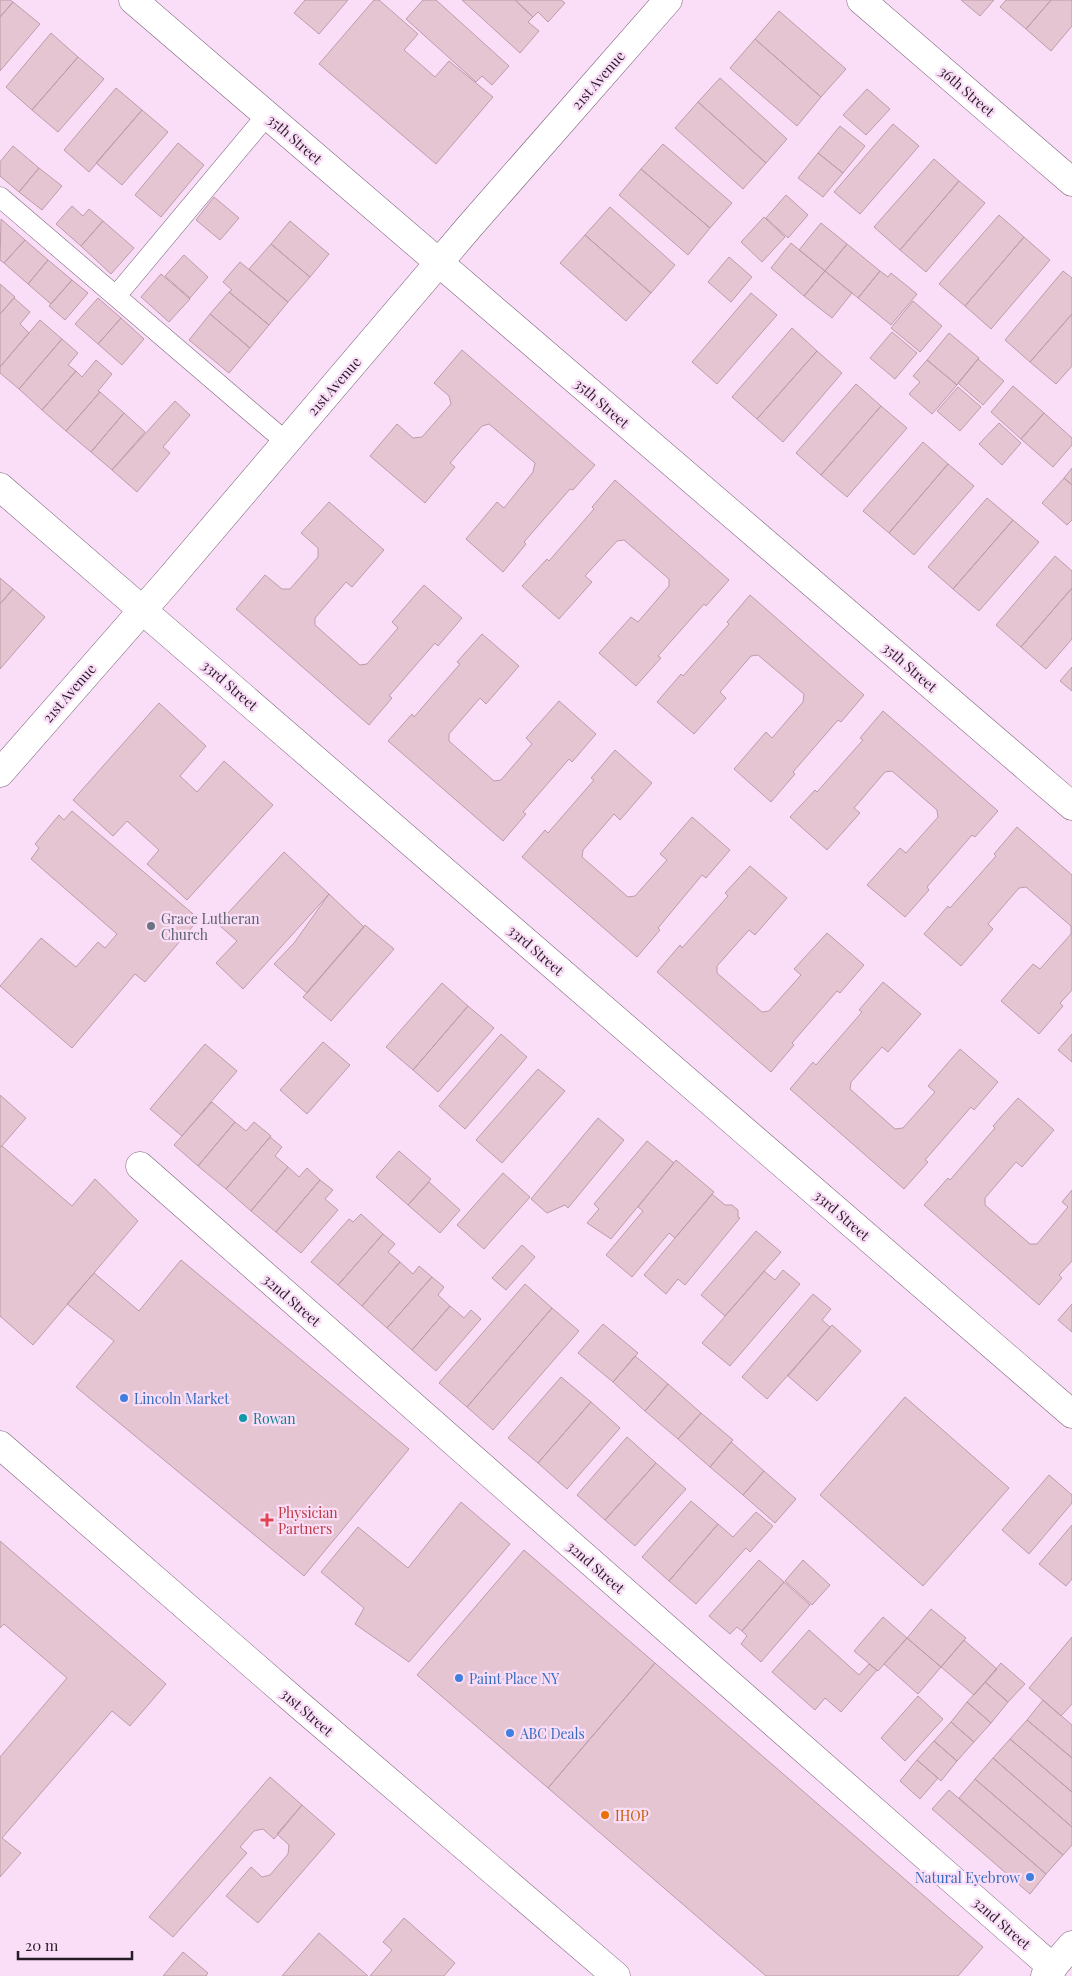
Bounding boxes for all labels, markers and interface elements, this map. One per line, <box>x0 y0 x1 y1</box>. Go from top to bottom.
street label: 21st Avenue <box>567 47 629 113</box>
street label: 36th Street <box>935 62 1000 121</box>
street label: 35th Street <box>264 110 327 169</box>
street label: 21st Avenue <box>303 353 365 419</box>
street label: 35th Street <box>571 374 634 433</box>
street label: 35th Street <box>879 638 942 697</box>
street label: 33rd Street <box>198 656 263 715</box>
street label: 21st Avenue <box>38 660 100 726</box>
place label: Grace Lutheran Church <box>161 909 260 944</box>
marker: Grace Lutheran Church <box>145 920 157 932</box>
street label: 33rd Street <box>504 921 569 980</box>
street label: 33rd Street <box>810 1186 875 1245</box>
street label: 32nd Street <box>259 1270 326 1331</box>
place label: Lincoln Market <box>134 1389 230 1408</box>
marker: Lincoln Market <box>118 1392 130 1404</box>
place label: Rowan <box>253 1409 296 1428</box>
marker: Rowan <box>237 1412 249 1424</box>
place label: Physician Partners <box>278 1503 338 1538</box>
marker: Physician Partners <box>260 1513 274 1527</box>
street label: 32nd Street <box>563 1537 630 1598</box>
place label: Paint Place NY <box>469 1669 560 1688</box>
marker: Paint Place NY <box>453 1672 465 1684</box>
street label: 31st Street <box>277 1684 338 1741</box>
place label: ABC Deals <box>519 1724 585 1743</box>
marker: ABC Deals <box>504 1727 516 1739</box>
place label: IHOP <box>615 1806 649 1825</box>
marker: IHOP <box>599 1809 611 1821</box>
place label: Natural Eyebrow <box>915 1868 1020 1887</box>
marker: Natural Eyebrow <box>1024 1871 1036 1883</box>
street label: 32nd Street <box>969 1893 1036 1954</box>
scale bar <box>18 1928 131 1960</box>
text: 20 m <box>25 1935 59 1955</box>

